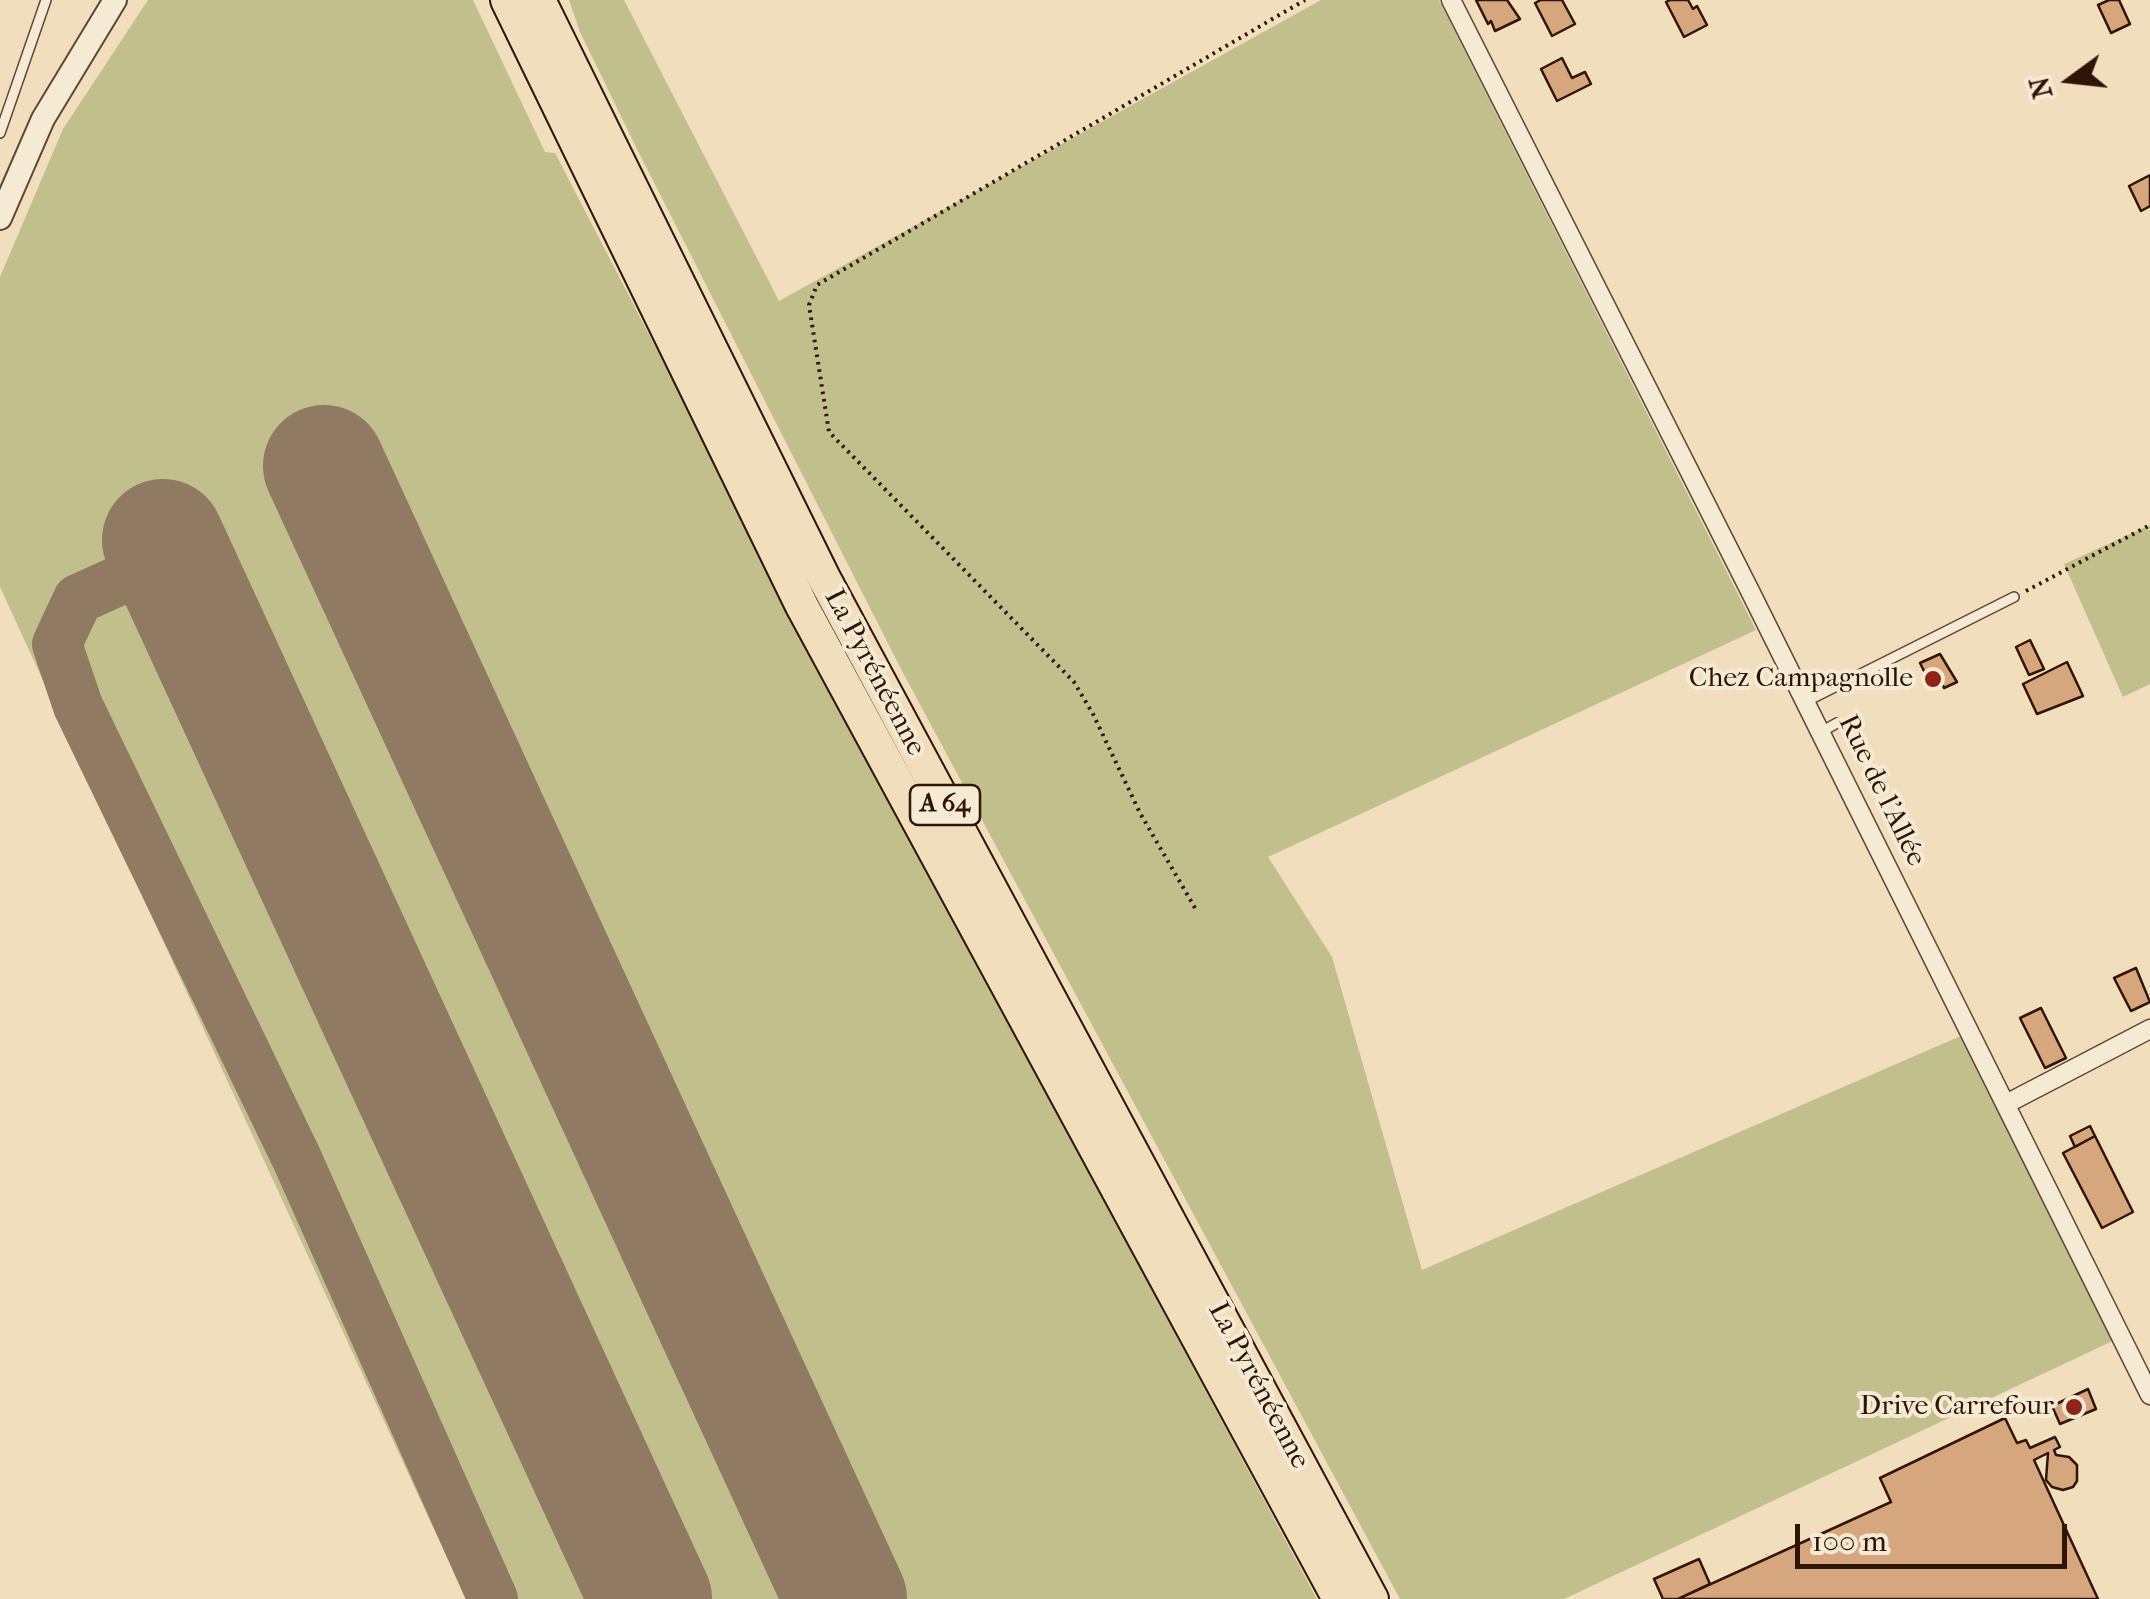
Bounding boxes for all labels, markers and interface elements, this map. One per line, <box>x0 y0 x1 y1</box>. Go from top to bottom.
north arrow <box>2020 30 2120 130</box>
text: N <box>2022 73 2059 102</box>
street label: La Pyrénéenne <box>816 584 932 762</box>
place label: Chez Campagnolle <box>1689 662 1913 696</box>
marker: Chez Campagnolle <box>1922 668 1944 690</box>
street label: Rue de l'Allée <box>1830 710 1932 872</box>
road number: A 64 <box>910 785 980 825</box>
street label: La Pyrénéenne <box>1200 1297 1316 1475</box>
place label: Drive Carrefour <box>1860 1390 2054 1424</box>
marker: Drive Carrefour <box>2063 1396 2085 1418</box>
scale bar <box>1800 1504 2072 1566</box>
text: 100 m <box>1812 1524 1887 1559</box>

